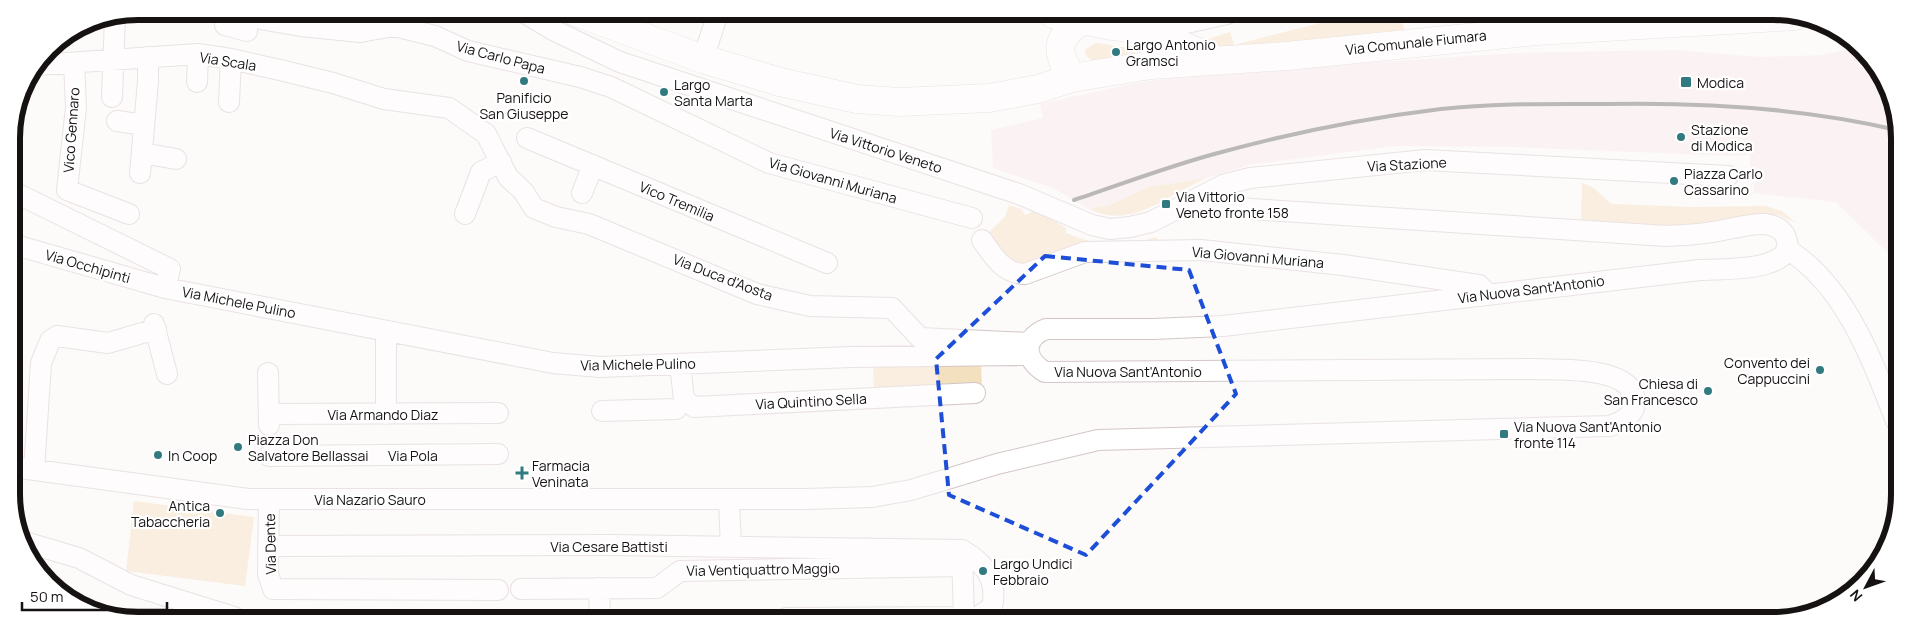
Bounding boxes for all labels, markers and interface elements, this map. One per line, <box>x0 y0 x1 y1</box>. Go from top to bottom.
street label: Via Comunale Fiumara <box>1345 25 1487 59</box>
place label: Largo Antonio Gramsci <box>1126 35 1216 70</box>
street label: Via Carlo Papa <box>455 36 547 78</box>
marker: Largo Antonio Gramsci <box>1110 46 1122 58</box>
street label: Via Scala <box>198 47 258 75</box>
place label: Modica <box>1697 73 1744 92</box>
marker: Panificio San Giuseppe <box>518 75 530 87</box>
place label: Largo Santa Marta <box>674 75 753 110</box>
marker: Modica <box>1679 75 1693 89</box>
marker: Largo Santa Marta <box>658 86 670 98</box>
street label: Vico Gennaro <box>59 87 83 173</box>
place label: Panificio San Giuseppe <box>479 88 569 123</box>
place label: Stazione di Modica <box>1691 120 1752 155</box>
street label: Via Vittorio Veneto <box>827 123 945 177</box>
marker: Stazione di Modica <box>1675 131 1687 143</box>
street label: Via Stazione <box>1367 152 1447 176</box>
street label: Via Giovanni Muriana <box>767 153 899 207</box>
place label: Piazza Carlo Cassarino <box>1684 164 1763 199</box>
marker: Piazza Carlo Cassarino <box>1668 175 1680 187</box>
street label: Vico Tremilia <box>636 177 718 225</box>
place label: Via Vittorio Veneto fronte 158 <box>1176 187 1289 222</box>
marker: Via Vittorio Veneto fronte 158 <box>1160 198 1172 210</box>
street label: Via Giovanni Muriana <box>1191 242 1325 272</box>
street label: Via Occhipinti <box>43 245 133 287</box>
street label: Via Duca d'Aosta <box>670 249 776 305</box>
street label: Via Nuova Sant'Antonio <box>1457 271 1605 307</box>
street label: Via Michele Pulino <box>181 282 297 322</box>
street label: Via Michele Pulino <box>580 353 696 375</box>
place label: Convento dei Cappuccini <box>1724 353 1810 388</box>
street label: Via Nuova Sant'Antonio <box>1054 362 1202 381</box>
marker: Convento dei Cappuccini <box>1814 364 1826 376</box>
place label: Chiesa di San Francesco <box>1604 374 1698 409</box>
marker: Chiesa di San Francesco <box>1702 385 1714 397</box>
street label: Via Quintino Sella <box>755 389 867 413</box>
street label: Via Armando Diaz <box>327 405 439 424</box>
place label: Via Nuova Sant'Antonio fronte 114 <box>1514 417 1661 452</box>
marker: Via Nuova Sant'Antonio fronte 114 <box>1498 428 1510 440</box>
place label: Piazza Don Salvatore Bellassai <box>248 430 368 465</box>
marker: Piazza Don Salvatore Bellassai <box>232 441 244 453</box>
place label: In Coop <box>168 446 217 465</box>
street label: Via Pola <box>388 446 438 465</box>
marker: In Coop <box>152 449 164 461</box>
place label: Farmacia Veninata <box>532 456 590 491</box>
marker: Farmacia Veninata <box>516 467 528 479</box>
street label: Via Nazario Sauro <box>314 490 426 509</box>
place label: Antica Tabaccheria <box>131 496 210 531</box>
marker: Antica Tabaccheria <box>214 507 226 519</box>
street label: Via Dente <box>260 513 280 575</box>
street label: Via Cesare Battisti <box>550 537 668 556</box>
place label: Largo Undici Febbraio <box>993 554 1073 589</box>
street label: Via Ventiquattro Maggio <box>686 558 840 580</box>
north arrow <box>1841 562 1891 612</box>
marker: Largo Undici Febbraio <box>977 565 989 577</box>
scale bar <box>22 580 168 612</box>
text: 50 m <box>30 586 64 607</box>
text: N <box>1845 586 1866 606</box>

